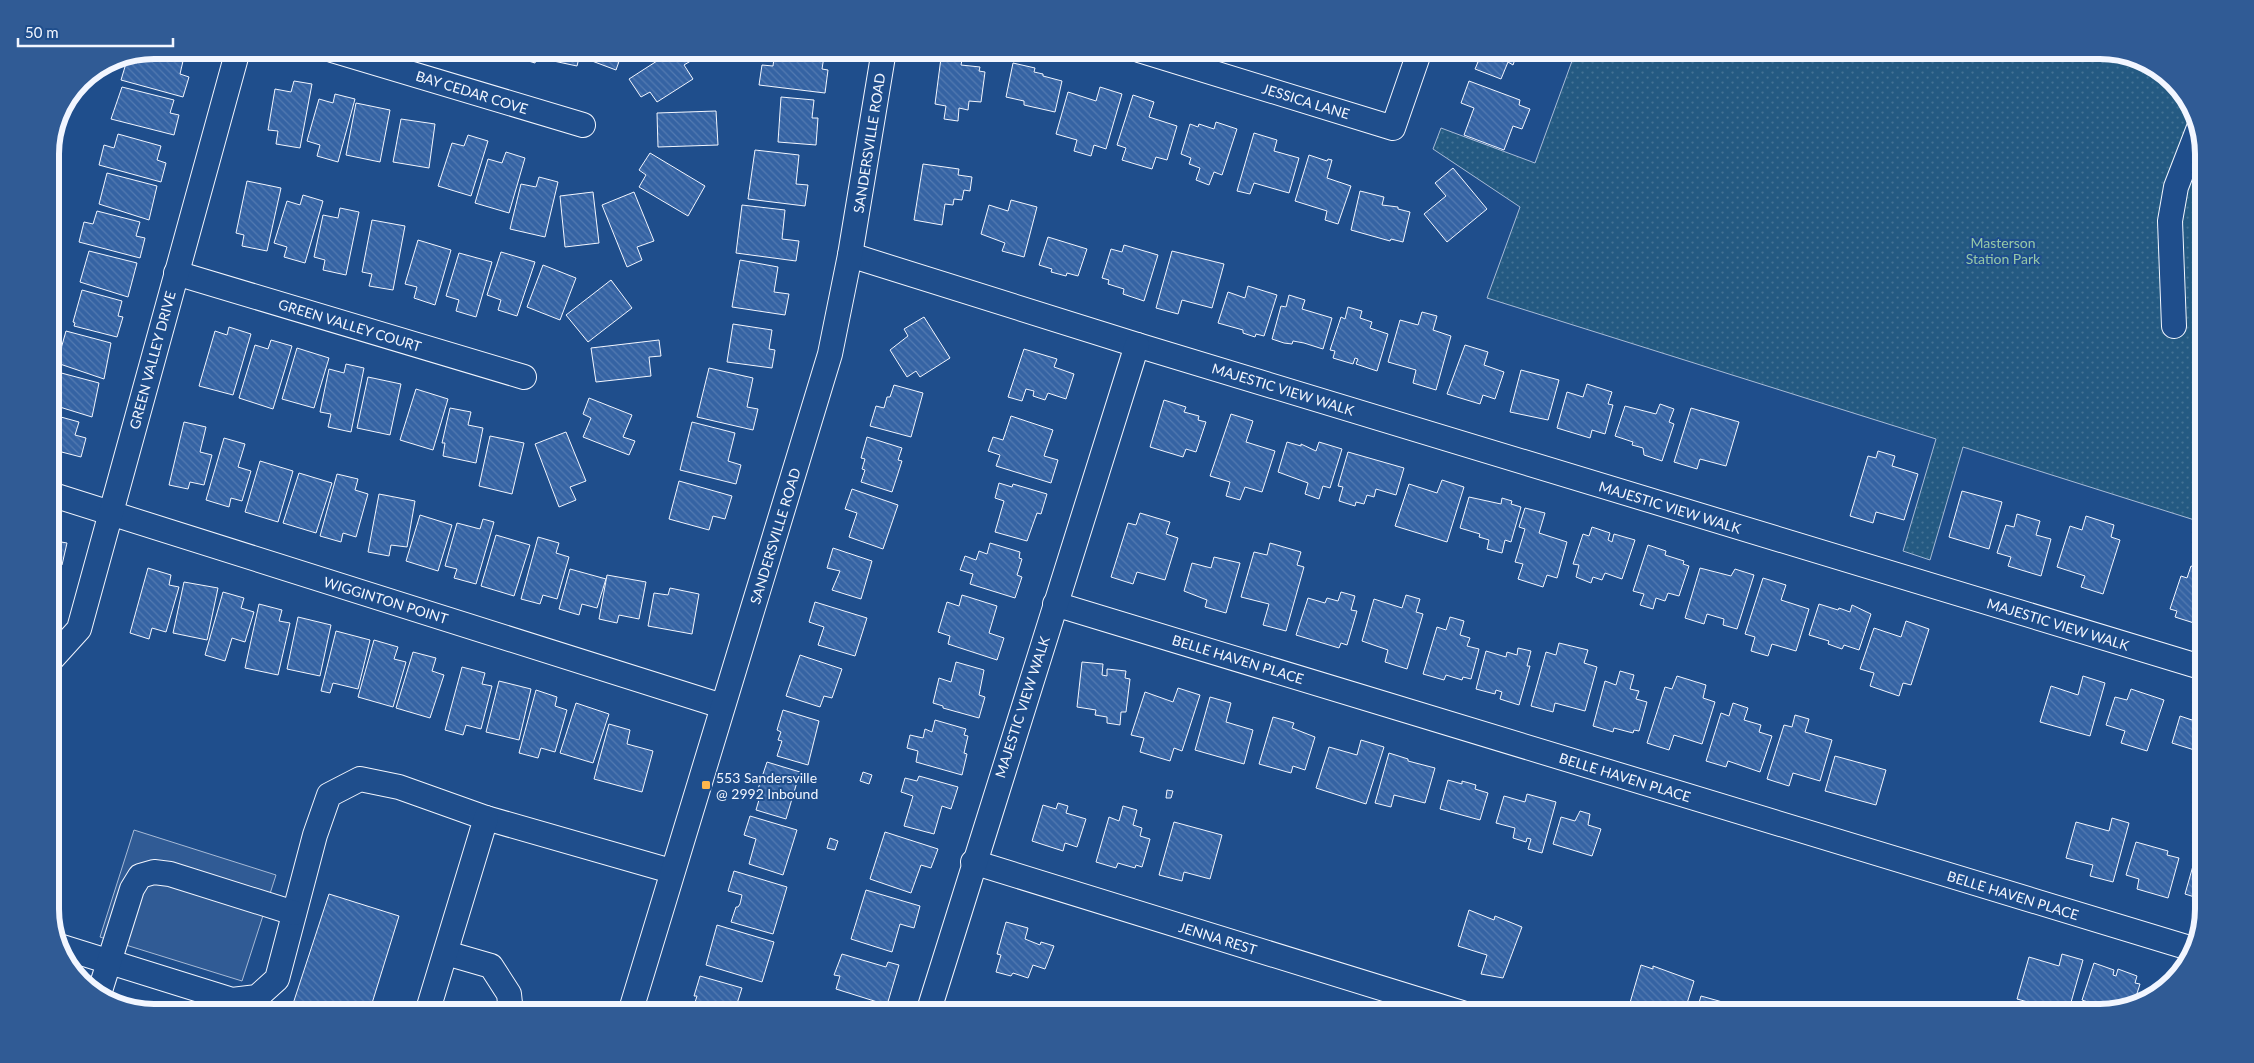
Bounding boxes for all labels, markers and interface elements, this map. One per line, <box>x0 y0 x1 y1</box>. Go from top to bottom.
scale bar <box>18 15 172 47</box>
text: 50 m <box>25 23 59 41</box>
street label: BAY CEDAR COVE <box>414 67 530 117</box>
street label: SANDERSVILLE ROAD <box>850 72 888 214</box>
street label: JESSICA LANE <box>1260 80 1352 122</box>
park label: Masterson Station Park <box>1966 234 2041 267</box>
street label: GREEN VALLEY DRIVE <box>125 289 179 431</box>
street label: GREEN VALLEY COURT <box>276 295 424 355</box>
street label: MAJESTIC VIEW WALK <box>1210 359 1357 419</box>
street label: SANDERSVILLE ROAD <box>746 466 804 606</box>
street label: MAJESTIC VIEW WALK <box>1597 477 1744 537</box>
street label: WIGGINTON POINT <box>322 573 451 627</box>
street label: MAJESTIC VIEW WALK <box>1985 594 2132 654</box>
street label: BELLE HAVEN PLACE <box>1170 631 1306 687</box>
street label: MAJESTIC VIEW WALK <box>991 633 1053 780</box>
street label: BELLE HAVEN PLACE <box>1557 749 1693 805</box>
place label: 553 Sandersville @ 2992 Inbound <box>716 769 818 802</box>
marker: 553 Sandersville @ 2992 Inbound <box>700 779 712 791</box>
street label: BELLE HAVEN PLACE <box>1945 867 2081 923</box>
street label: JENNA REST <box>1177 918 1260 958</box>

